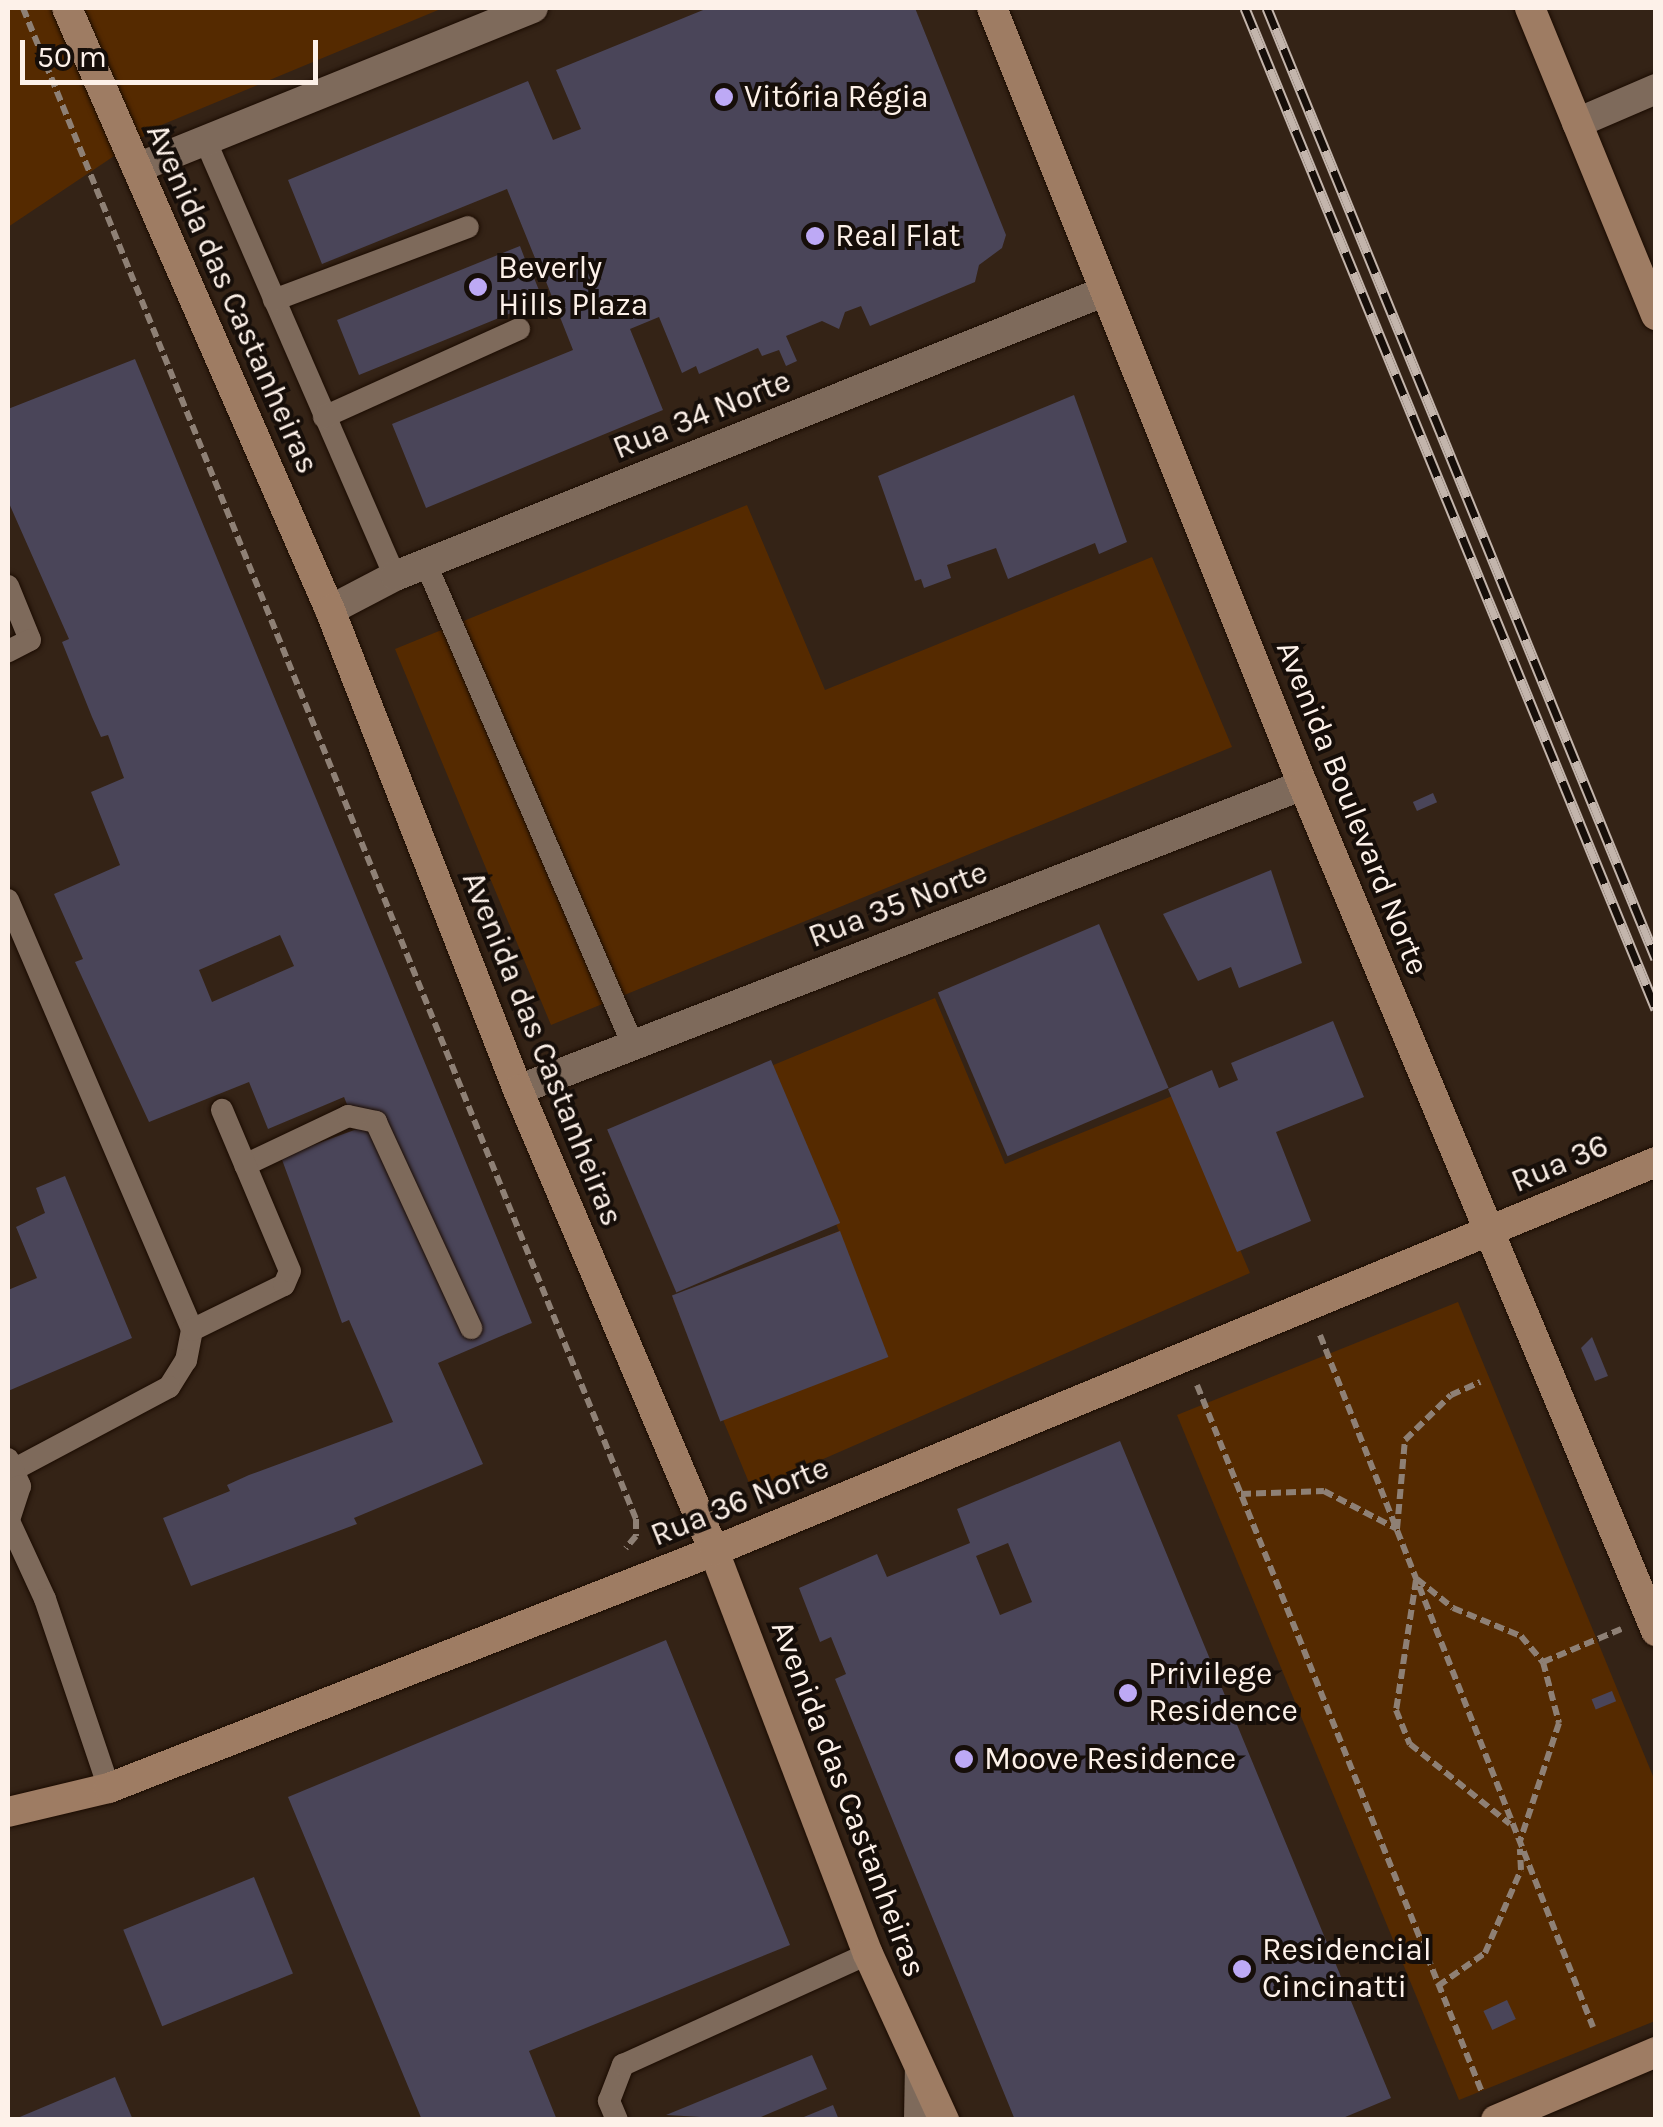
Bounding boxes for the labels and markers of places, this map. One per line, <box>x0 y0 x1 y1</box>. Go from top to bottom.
place label: Vitória Régia <box>744 78 929 116</box>
marker: Vitória Régia <box>713 86 735 108</box>
place label: Real Flat <box>835 217 961 255</box>
marker: Real Flat <box>804 225 826 247</box>
place label: Beverly Hills Plaza <box>498 250 648 325</box>
marker: Beverly Hills Plaza <box>467 276 489 298</box>
place label: Privilege Residence <box>1148 1656 1298 1731</box>
marker: Privilege Residence <box>1117 1682 1139 1704</box>
place label: Moove Residence <box>984 1740 1236 1778</box>
marker: Moove Residence <box>953 1748 975 1770</box>
place label: Residencial Cincinatti <box>1262 1932 1432 2007</box>
marker: Residencial Cincinatti <box>1231 1958 1253 1980</box>

